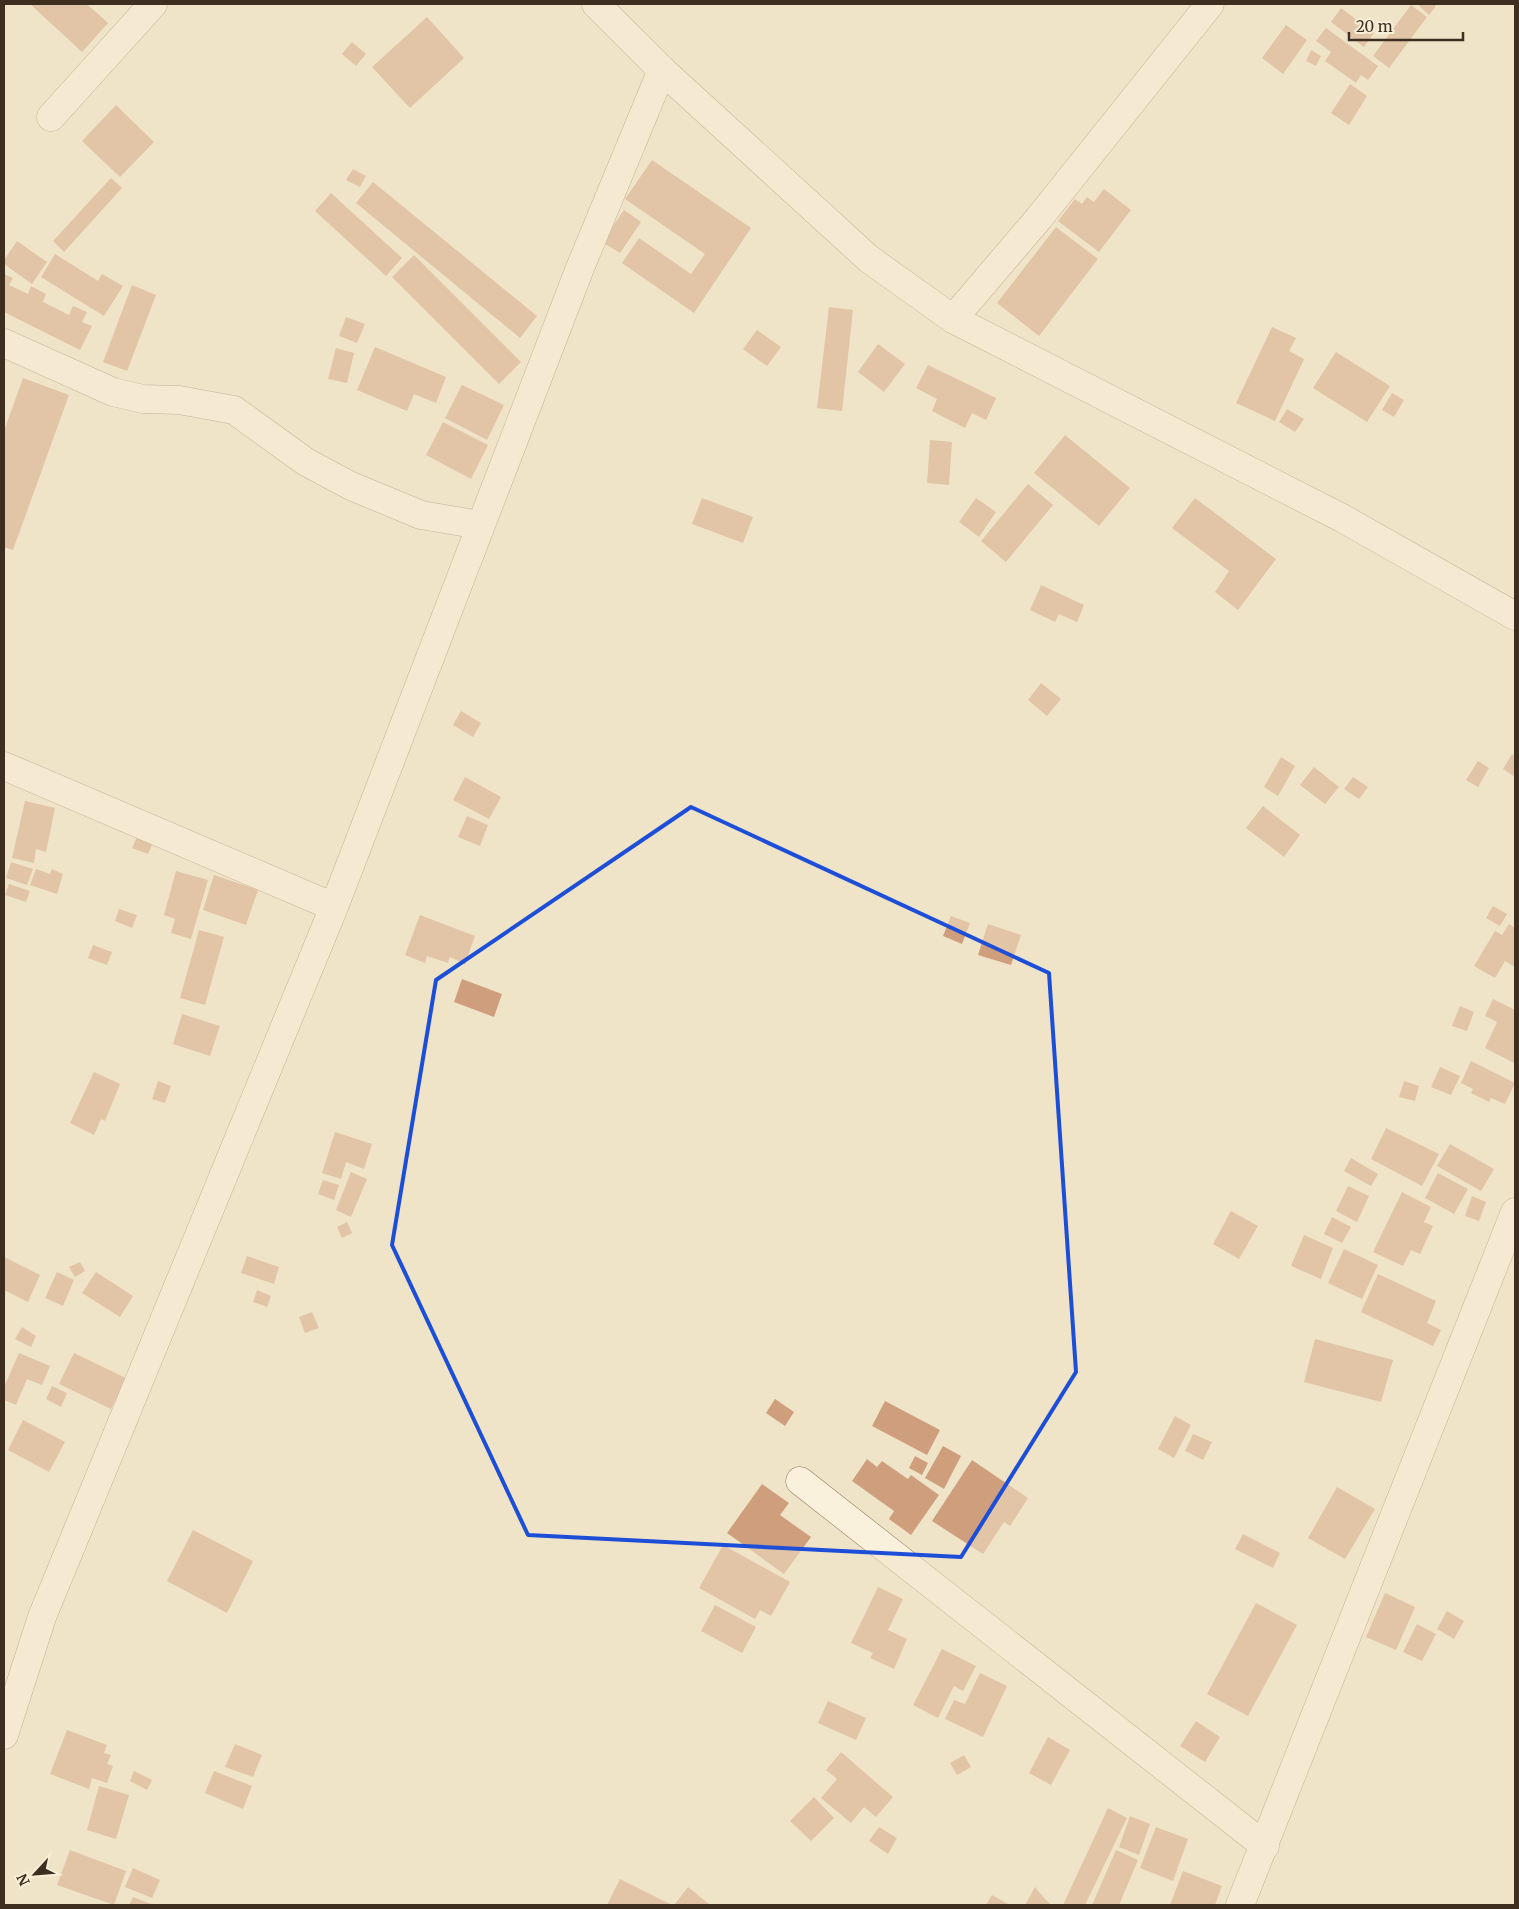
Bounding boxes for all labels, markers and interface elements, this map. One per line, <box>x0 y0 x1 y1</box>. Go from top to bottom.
scale bar <box>1349 10 1463 42</box>
text: 20 m <box>1356 17 1393 36</box>
north arrow <box>10 1849 60 1899</box>
text: N <box>13 1871 34 1889</box>

